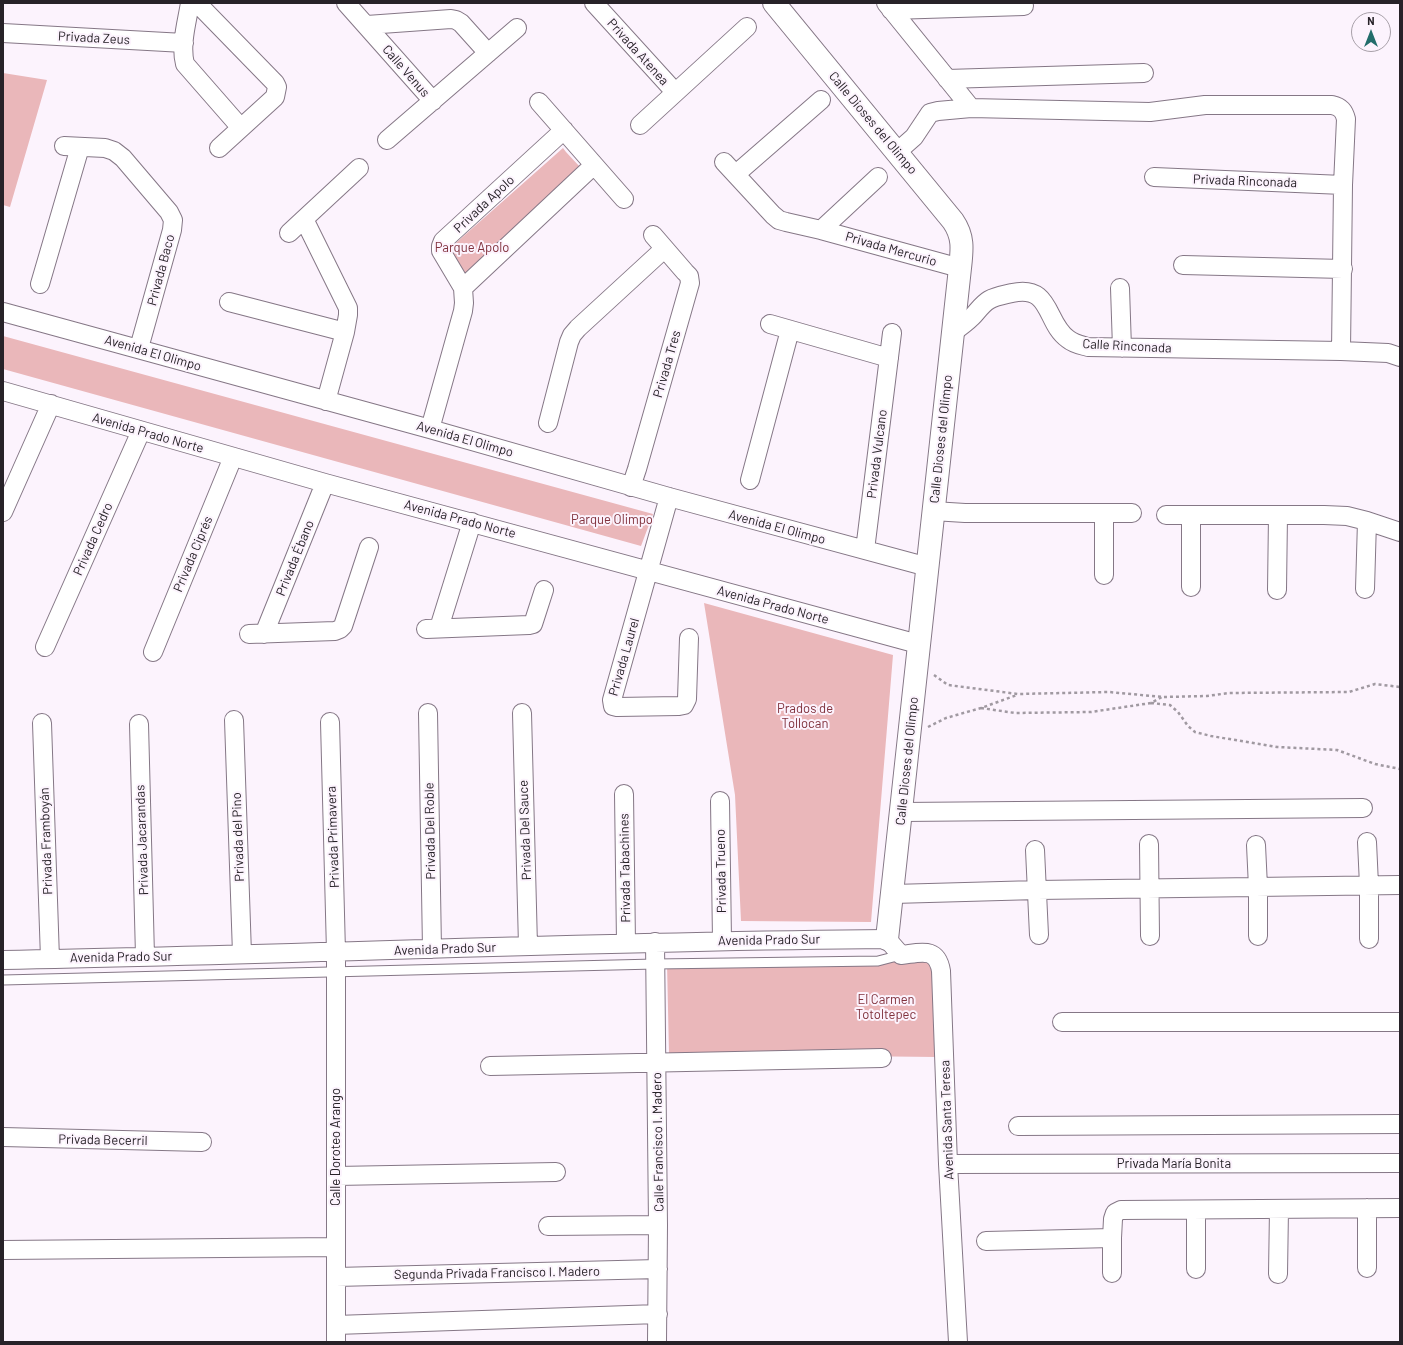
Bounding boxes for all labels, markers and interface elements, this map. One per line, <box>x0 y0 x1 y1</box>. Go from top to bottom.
north arrow <box>1351 12 1391 52</box>
text: N <box>1367 14 1375 27</box>
street label: Privada Atenea <box>604 15 672 89</box>
street label: Privada Zeus <box>58 28 130 48</box>
street label: Calle Venus <box>379 42 433 100</box>
street label: Calle Dioses del Olimpo <box>825 68 921 178</box>
street label: Privada Rinconada <box>1193 171 1297 191</box>
street label: Privada Apolo <box>451 172 517 236</box>
street label: Privada Mercurio <box>843 228 939 270</box>
street label: Privada Baco <box>144 233 178 307</box>
park label: Parque Apolo <box>435 240 509 256</box>
street label: Privada Tres <box>650 329 684 399</box>
street label: Avenida El Olimpo <box>103 332 203 374</box>
street label: Calle Rinconada <box>1082 336 1172 356</box>
street label: Calle Dioses del Olimpo <box>926 374 956 504</box>
street label: Privada Vulcano <box>864 409 890 499</box>
street label: Avenida Prado Norte <box>91 410 205 456</box>
street label: Avenida El Olimpo <box>415 418 515 460</box>
street label: Avenida Prado Norte <box>402 497 518 541</box>
street label: Privada Cedro <box>70 500 116 578</box>
street label: Avenida El Olimpo <box>727 507 827 547</box>
park label: Parque Olimpo <box>571 512 653 528</box>
street label: Privada Ciprés <box>170 514 216 594</box>
street label: Privada Ébano <box>273 518 317 598</box>
street label: Avenida Prado Norte <box>715 583 831 627</box>
street label: Privada Laurel <box>605 616 643 698</box>
street label: Calle Dioses del Olimpo <box>892 696 922 826</box>
park label: Prados de Tollocan <box>777 701 833 732</box>
street label: Privada Del Sauce <box>515 780 535 880</box>
street label: Privada Del Roble <box>421 782 439 880</box>
street label: Privada Jacarandas <box>132 784 152 896</box>
street label: Privada Primavera <box>323 786 343 888</box>
street label: Privada Framboyán <box>36 787 56 895</box>
street label: Privada del Pino <box>229 792 247 882</box>
street label: Privada Tabachines <box>616 813 634 923</box>
street label: Privada Trueno <box>712 829 730 913</box>
street label: Avenida Prado Sur <box>718 931 820 949</box>
street label: Avenida Prado Sur <box>394 939 496 959</box>
street label: Avenida Prado Sur <box>70 948 172 966</box>
park label: El Carmen Totoltepec <box>856 992 916 1023</box>
street label: Avenida Santa Teresa <box>937 1060 957 1180</box>
street label: Calle Francisco I. Madero <box>649 1072 667 1212</box>
street label: Calle Doroteo Arango <box>328 1088 344 1206</box>
street label: Privada Becerril <box>58 1131 148 1149</box>
street label: Privada María Bonita <box>1117 1156 1231 1172</box>
street label: Segunda Privada Francisco I. Madero <box>394 1263 600 1283</box>

